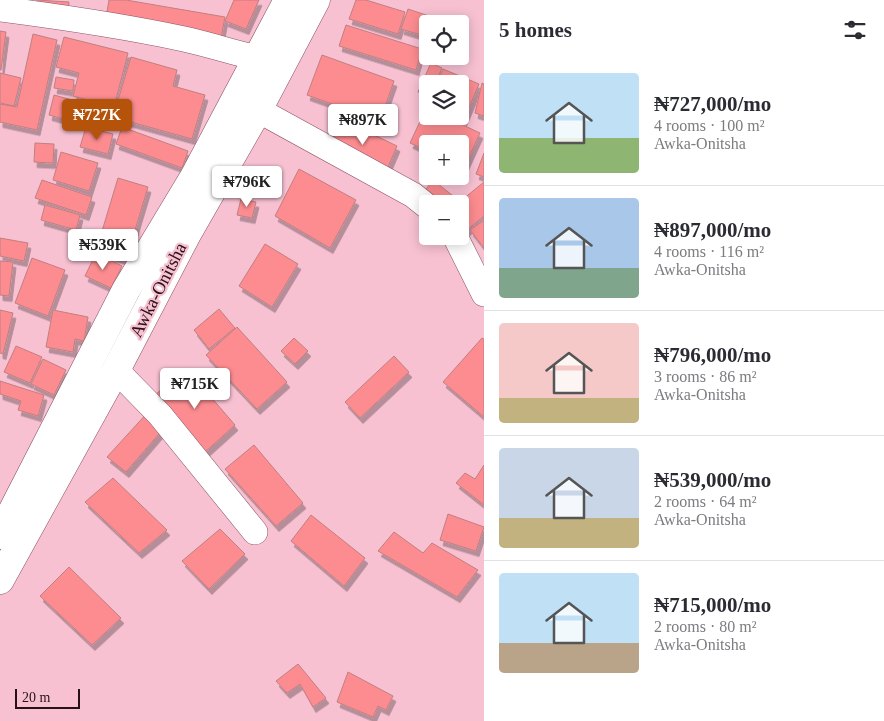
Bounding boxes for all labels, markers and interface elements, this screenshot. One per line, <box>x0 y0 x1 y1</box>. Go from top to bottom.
map controls <box>419 15 469 245</box>
button: locate <box>419 15 469 65</box>
icon: filters <box>841 16 869 44</box>
text: 5 homes <box>499 18 572 42</box>
button: layers <box>419 75 469 125</box>
text: ₦727,000/mo <box>654 92 771 116</box>
icon: home <box>539 93 599 153</box>
pin: ₦727K <box>62 98 132 141</box>
pin: ₦897K <box>328 104 398 146</box>
text: ₦727K <box>73 106 121 123</box>
text: ₦897K <box>339 111 387 128</box>
text: 4 rooms · 100 m² <box>654 117 765 134</box>
button: + <box>419 135 469 185</box>
text: Awka-Onitsha <box>654 135 746 152</box>
pin: ₦796K <box>212 166 282 208</box>
text: ₦796K <box>223 173 271 190</box>
button: − <box>419 195 469 245</box>
icon: home <box>539 218 599 278</box>
text: ₦897,000/mo <box>654 218 771 242</box>
pin: ₦539K <box>68 228 138 271</box>
text: ₦539K <box>79 236 127 253</box>
street label: Awka-Onitsha <box>126 239 190 341</box>
text: 4 rooms · 116 m² <box>654 243 764 260</box>
text: Awka-Onitsha <box>654 261 746 278</box>
icon: home <box>539 343 599 403</box>
text: ₦796,000/mo <box>654 343 771 367</box>
pin: ₦715K <box>160 368 230 410</box>
text: 3 rooms · 86 m² <box>654 368 757 385</box>
text: ₦715K <box>171 375 219 392</box>
text: Awka-Onitsha <box>654 386 746 403</box>
icon: home <box>539 468 599 528</box>
text: ₦539,000/mo <box>654 468 771 492</box>
text: 2 rooms · 64 m² <box>654 493 757 510</box>
text: Awka-Onitsha <box>654 511 746 528</box>
icon: home <box>539 593 599 653</box>
text: ₦715,000/mo <box>654 593 771 617</box>
text: 2 rooms · 80 m² <box>654 618 757 635</box>
text: Awka-Onitsha <box>654 636 746 653</box>
scale bar <box>15 686 80 709</box>
text: 20 m <box>22 690 50 705</box>

